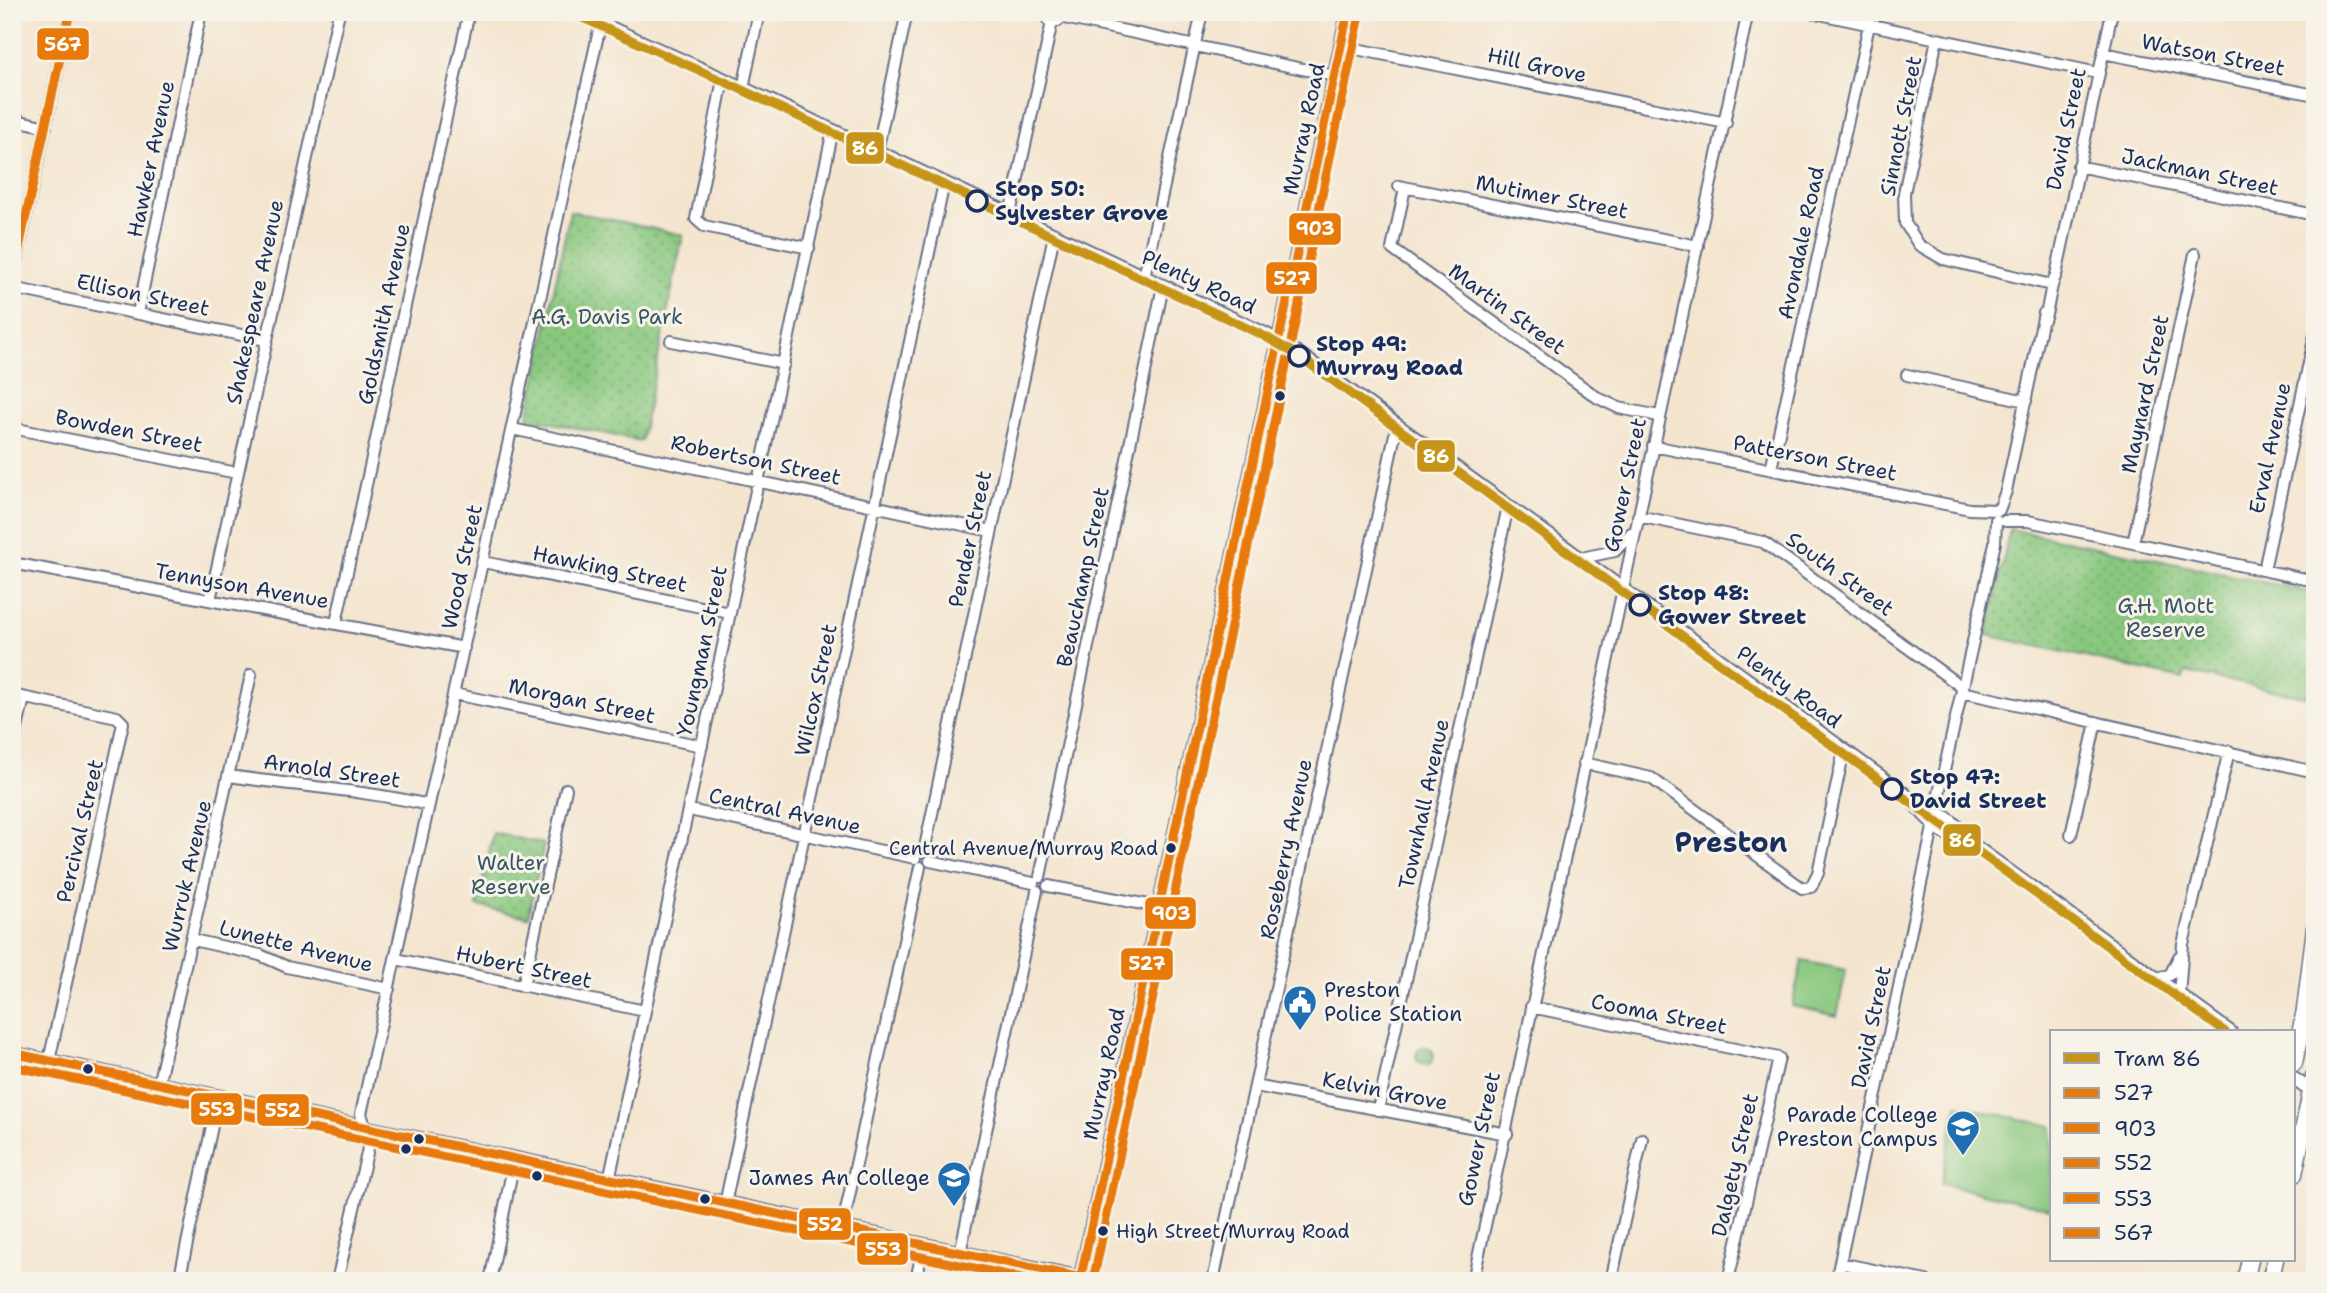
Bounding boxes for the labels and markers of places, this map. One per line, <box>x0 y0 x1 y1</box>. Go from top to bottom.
place label: Stop 50: Sylvester Grove <box>995 175 1168 227</box>
marker: Stop 50: Sylvester Grove <box>966 190 988 212</box>
place label: Stop 49: Murray Road <box>1316 330 1463 382</box>
marker: Stop 49: Murray Road <box>1288 345 1310 367</box>
unlabelled marker <box>1273 389 1287 403</box>
place label: Stop 48: Gower Street <box>1658 579 1806 631</box>
marker: Stop 48: Gower Street <box>1629 594 1651 616</box>
place label: Stop 47: David Street <box>1910 763 2046 815</box>
marker: Stop 47: David Street <box>1881 778 1903 800</box>
place label: Central Avenue/Murray Road <box>889 836 1158 861</box>
marker: Central Avenue/Murray Road <box>1164 841 1178 855</box>
place label: Preston Police Station <box>1324 976 1462 1028</box>
public building icon: Preston Police Station <box>1281 983 1319 1032</box>
unlabelled marker <box>81 1062 95 1076</box>
place label: Parade College Preston Campus <box>1777 1101 1938 1153</box>
school or university icon: Parade College Preston Campus <box>1944 1108 1982 1157</box>
unlabelled marker <box>412 1132 426 1146</box>
unlabelled marker <box>399 1142 413 1156</box>
school or university icon: James An College <box>935 1159 973 1208</box>
place label: James An College <box>749 1164 930 1192</box>
unlabelled marker <box>530 1169 544 1183</box>
unlabelled marker <box>698 1192 712 1206</box>
place label: High Street/Murray Road <box>1116 1219 1350 1244</box>
marker: High Street/Murray Road <box>1096 1224 1110 1238</box>

